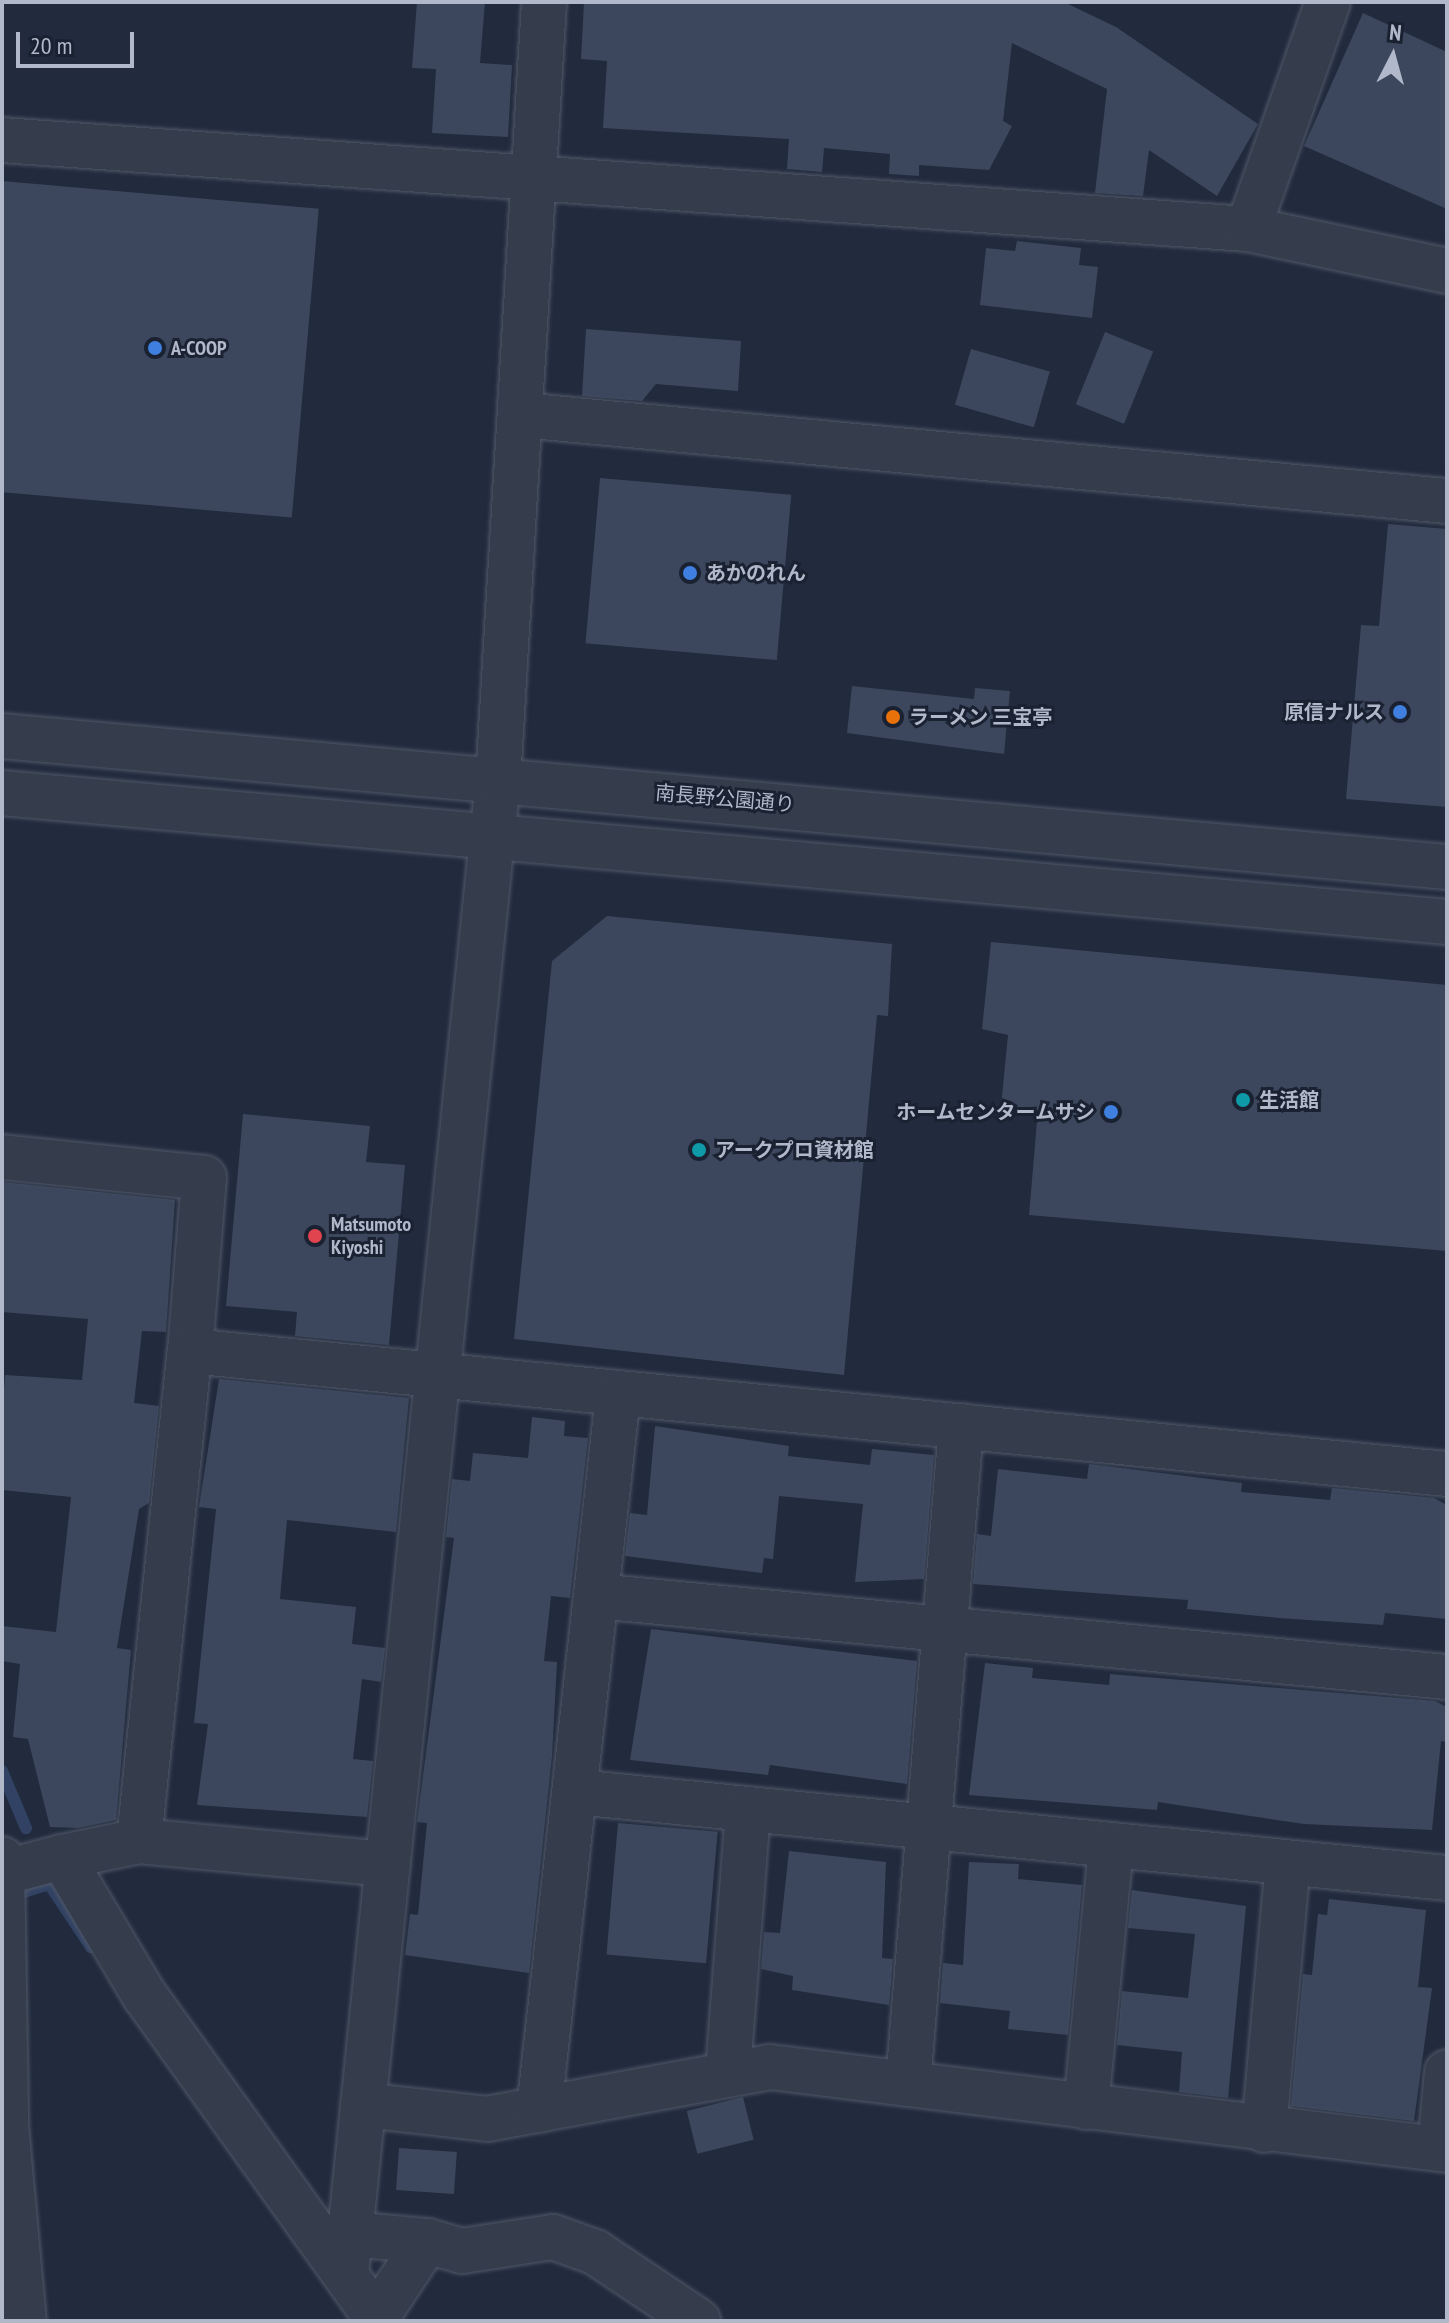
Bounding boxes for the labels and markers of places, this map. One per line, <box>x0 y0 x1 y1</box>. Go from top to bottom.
place label: A-COOP <box>171 336 227 360</box>
marker: A-COOP <box>146 339 164 357</box>
place label: あかのれん <box>706 561 806 585</box>
marker: あかのれん <box>681 564 699 582</box>
place label: 原信ナルス <box>1284 700 1384 724</box>
marker: 原信ナルス <box>1391 703 1409 721</box>
place label: ラーメン 三宝亭 <box>909 705 1053 729</box>
marker: ラーメン 三宝亭 <box>884 708 902 726</box>
place label: 生活館 <box>1259 1088 1319 1112</box>
marker: 生活館 <box>1234 1091 1252 1109</box>
place label: ホームセンタームサシ <box>895 1100 1095 1124</box>
marker: ホームセンタームサシ <box>1102 1103 1120 1121</box>
place label: アークプロ資材館 <box>715 1138 874 1162</box>
marker: アークプロ資材館 <box>690 1141 708 1159</box>
place label: Matsumoto Kiyoshi <box>331 1212 411 1259</box>
marker: Matsumoto Kiyoshi <box>306 1227 324 1245</box>

